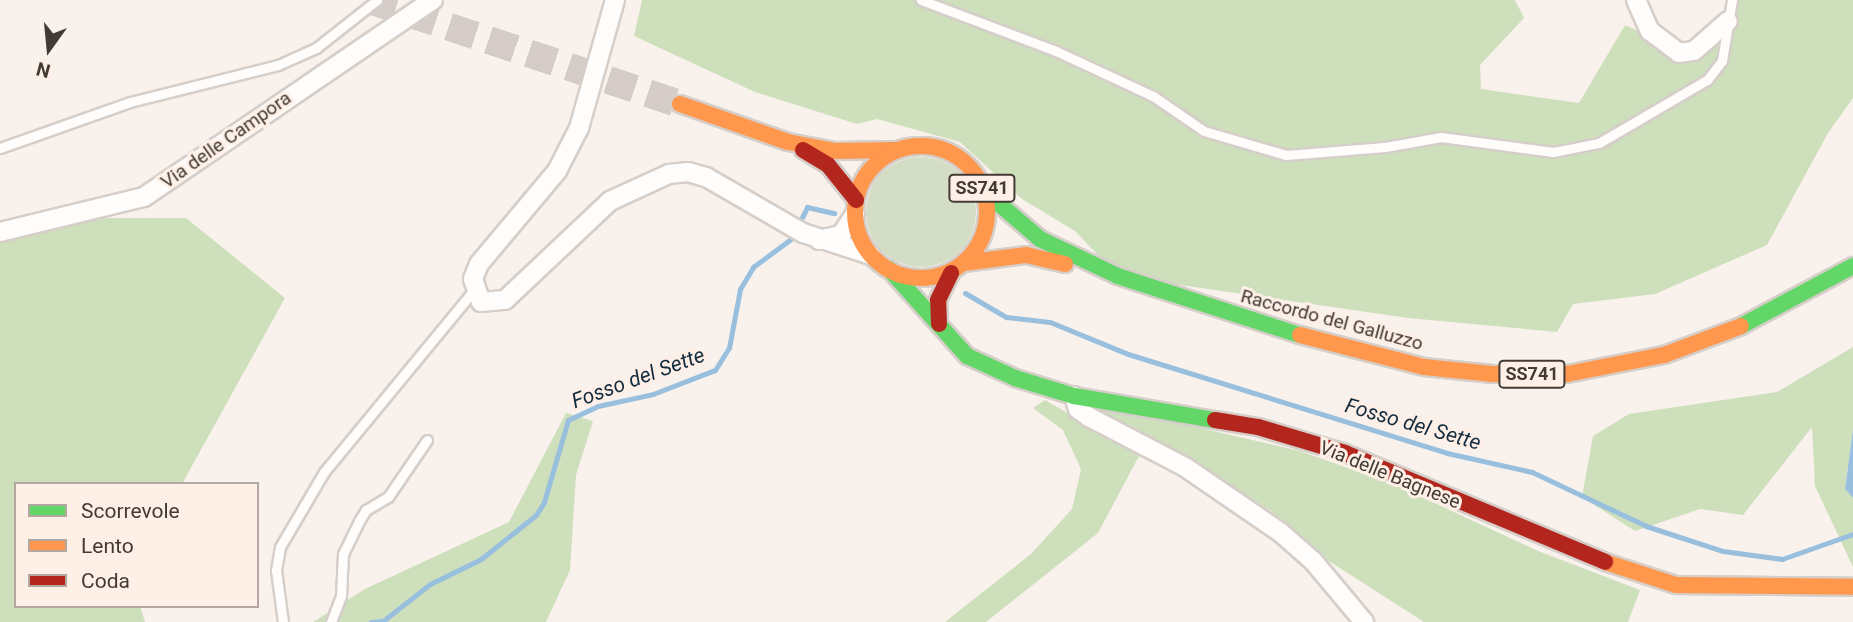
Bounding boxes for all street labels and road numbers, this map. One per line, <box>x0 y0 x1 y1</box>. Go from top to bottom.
street label: Via delle Campora <box>156 87 296 193</box>
road number: SS741 <box>947 174 1017 202</box>
street label: Raccordo del Galluzzo <box>1238 285 1426 355</box>
road number: SS741 <box>1497 360 1567 388</box>
street label: Via delle Bagnese <box>1316 436 1464 514</box>

